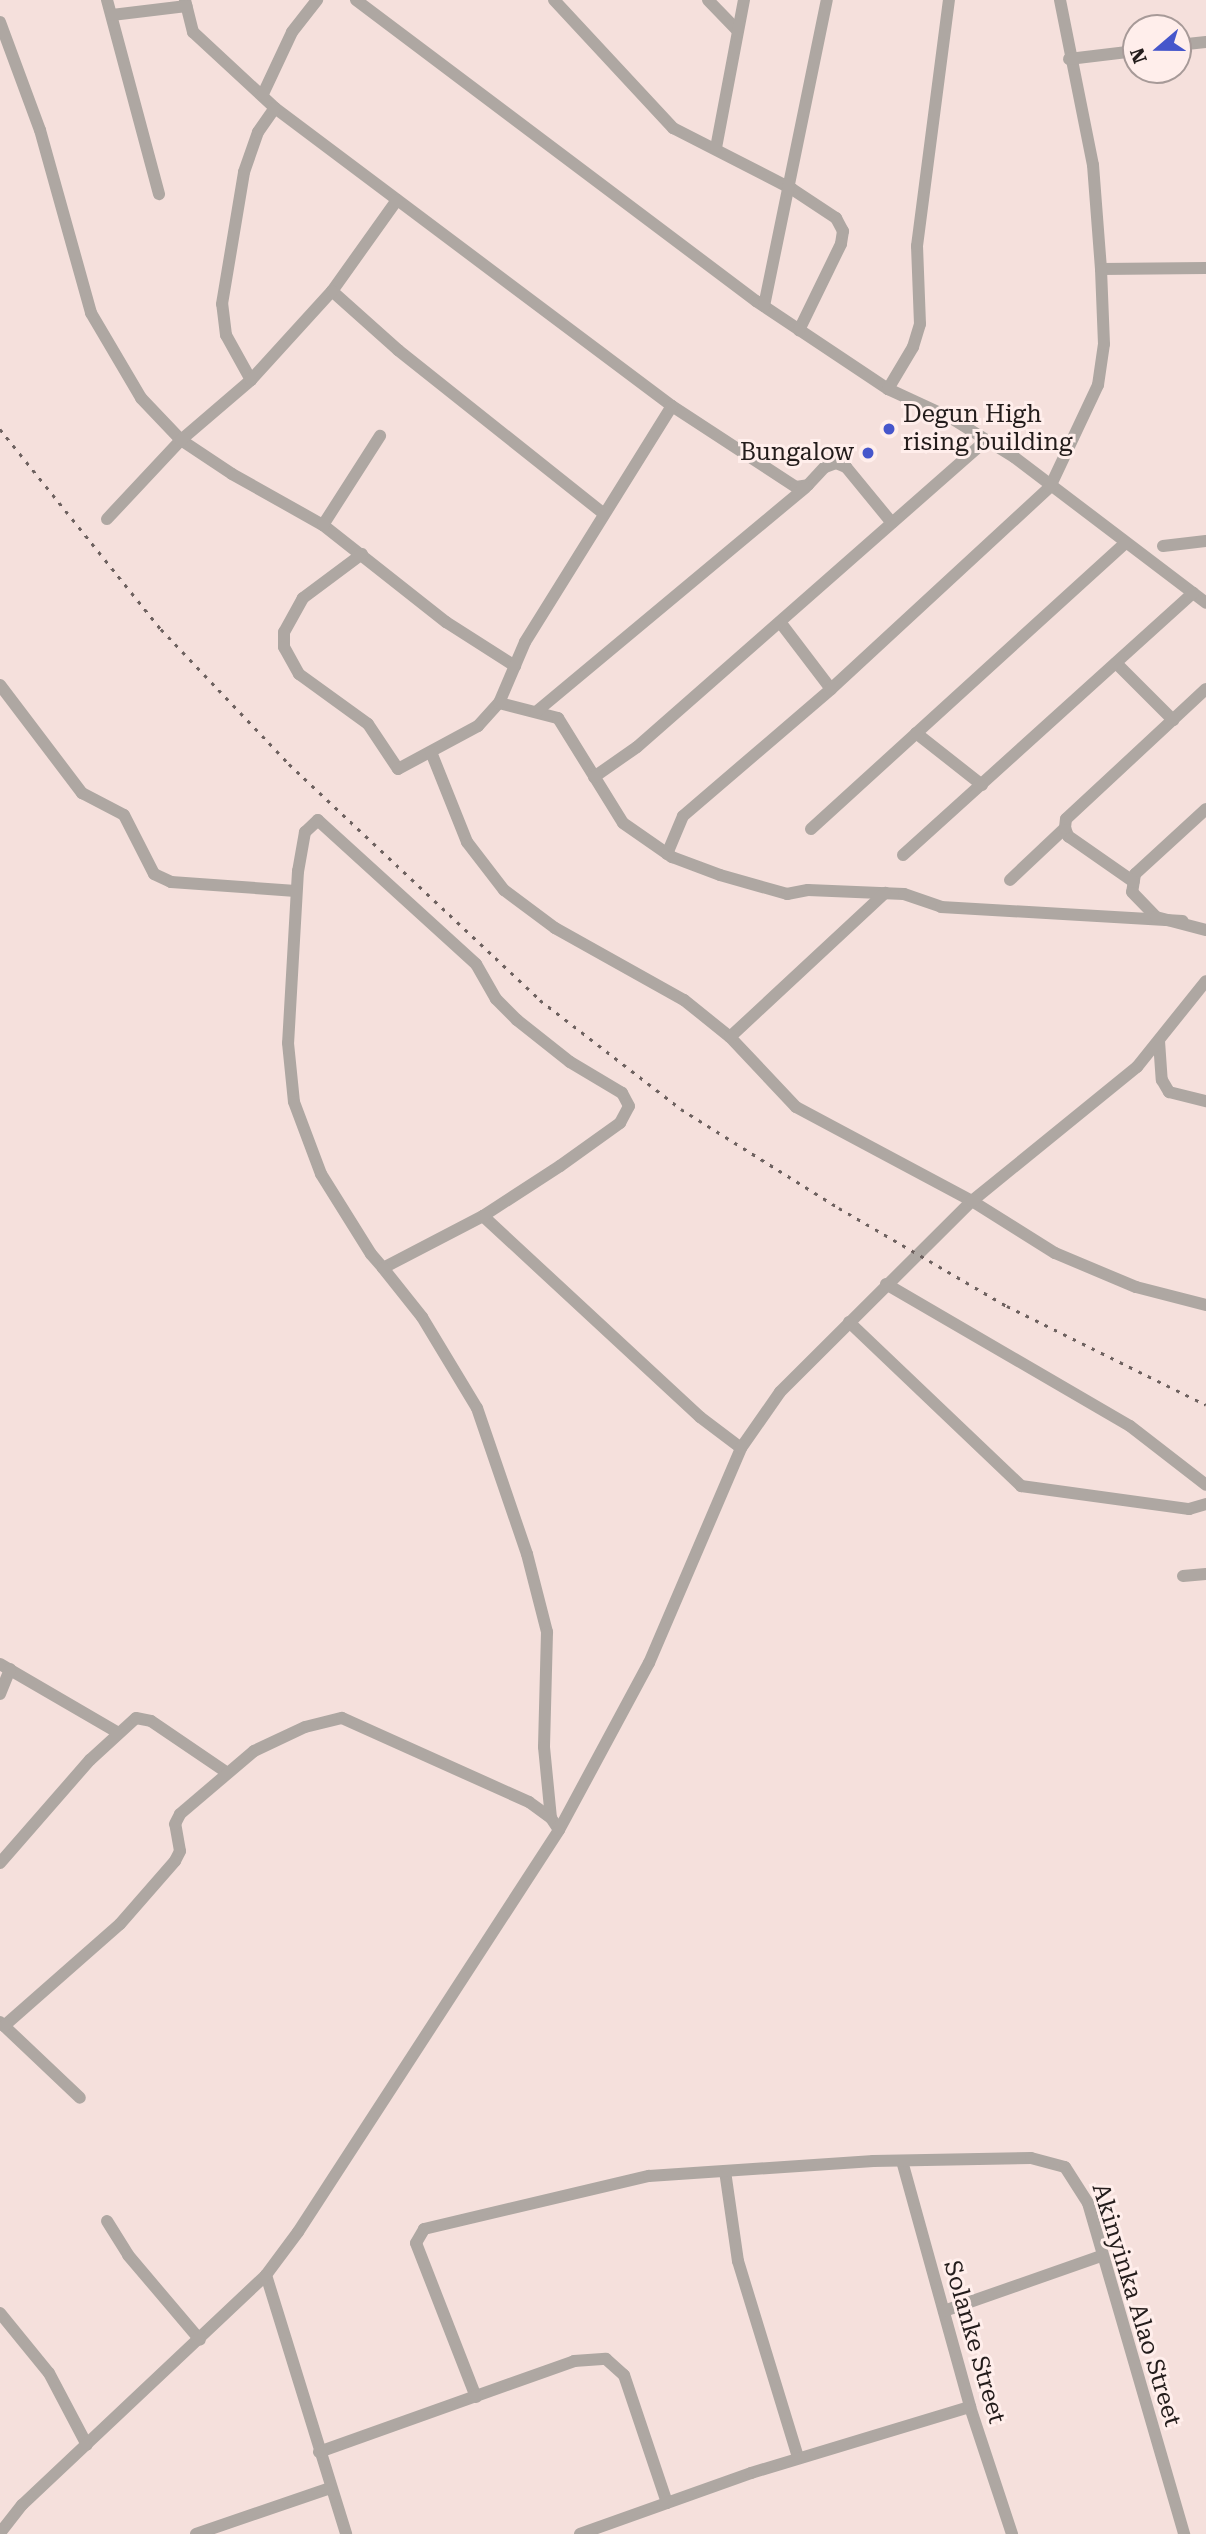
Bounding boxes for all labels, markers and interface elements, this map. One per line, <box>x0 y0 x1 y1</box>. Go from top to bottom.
north arrow <box>1122 14 1192 84</box>
text: N <box>1125 45 1152 66</box>
place label: Degun High rising building <box>903 401 1073 457</box>
marker: Degun High rising building <box>881 421 897 437</box>
place label: Bungalow <box>740 439 854 467</box>
marker: Bungalow <box>860 445 876 461</box>
street label: Akinyinka Alao Street <box>1085 2180 1187 2430</box>
street label: Solanke Street <box>937 2257 1011 2427</box>

